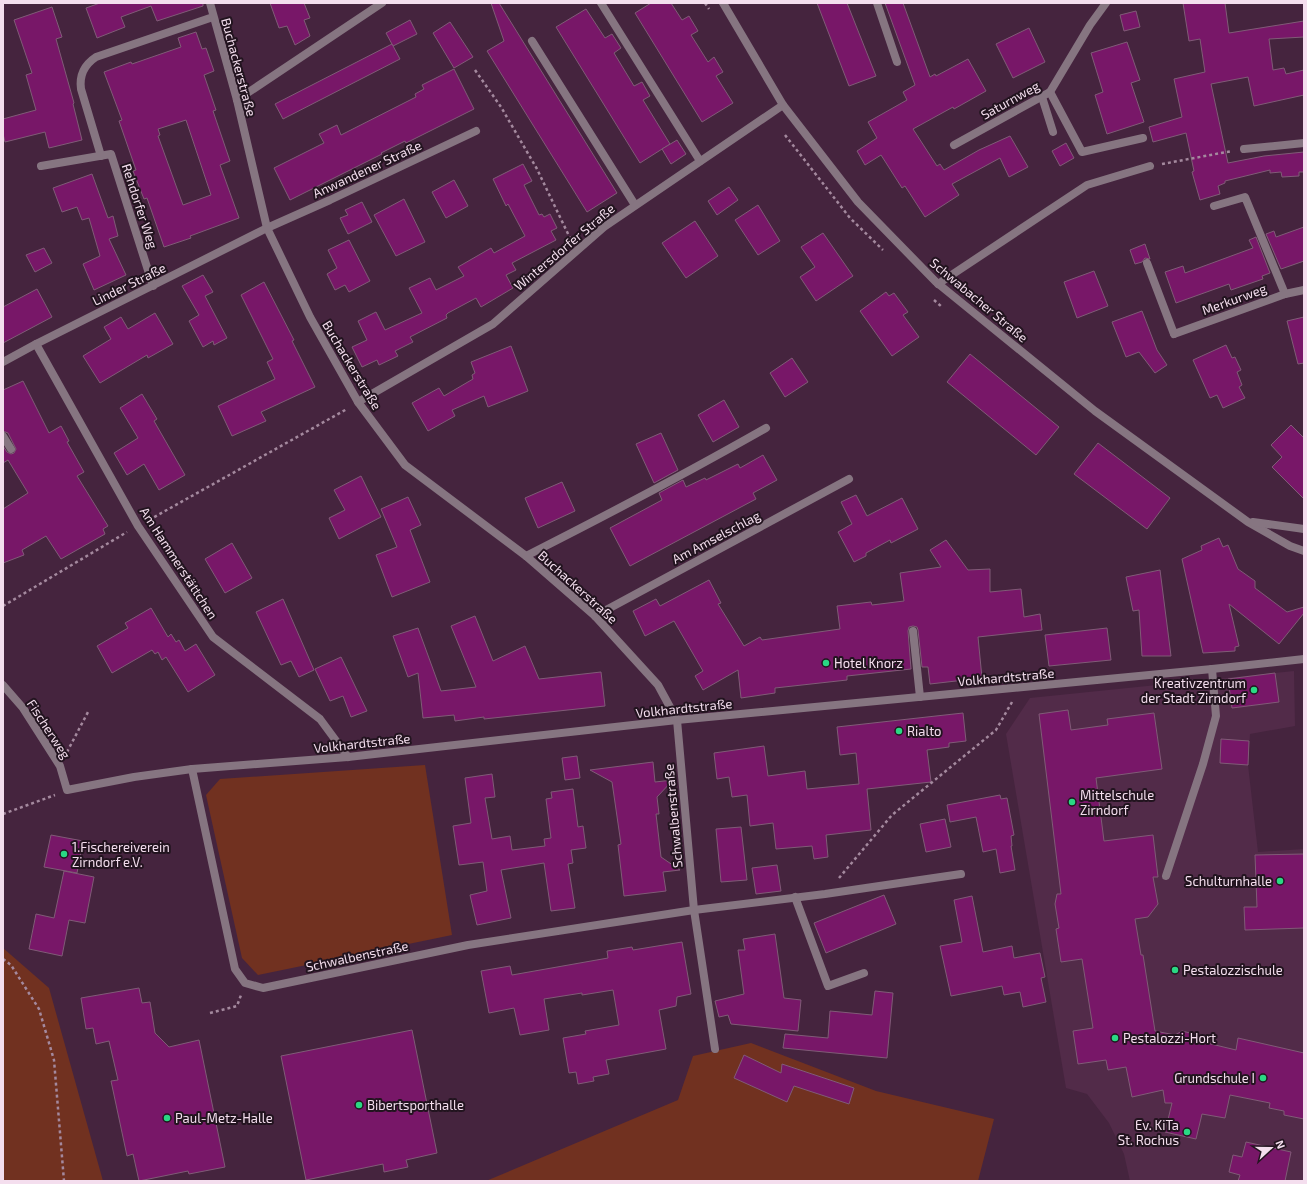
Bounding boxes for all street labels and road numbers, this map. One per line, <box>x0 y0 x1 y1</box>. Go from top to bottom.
street label: Buchackerstraße <box>218 16 260 118</box>
street label: Saturnweg <box>978 77 1042 123</box>
street label: Anwandener Straße <box>310 137 424 201</box>
street label: Rehdorfer Weg <box>119 162 161 250</box>
street label: Wintersdorfer Straße <box>510 200 618 294</box>
street label: Schwabacher Straße <box>927 254 1031 346</box>
street label: Linder Straße <box>90 259 168 309</box>
street label: Merkurweg <box>1199 280 1269 318</box>
street label: Buchackerstraße <box>319 318 385 412</box>
street label: Am Hammerstättchen <box>137 504 221 622</box>
street label: Am Amselschlag <box>669 507 763 567</box>
street label: Buchackerstraße <box>535 547 621 627</box>
street label: Volkhardtstraße <box>957 665 1055 689</box>
street label: Volkhardtstraße <box>635 695 733 721</box>
street label: Fischerweg <box>24 696 74 762</box>
street label: Volkhardtstraße <box>313 730 411 756</box>
street label: Schwalbenstraße <box>660 763 686 869</box>
street label: Schwalbenstraße <box>304 937 410 975</box>

